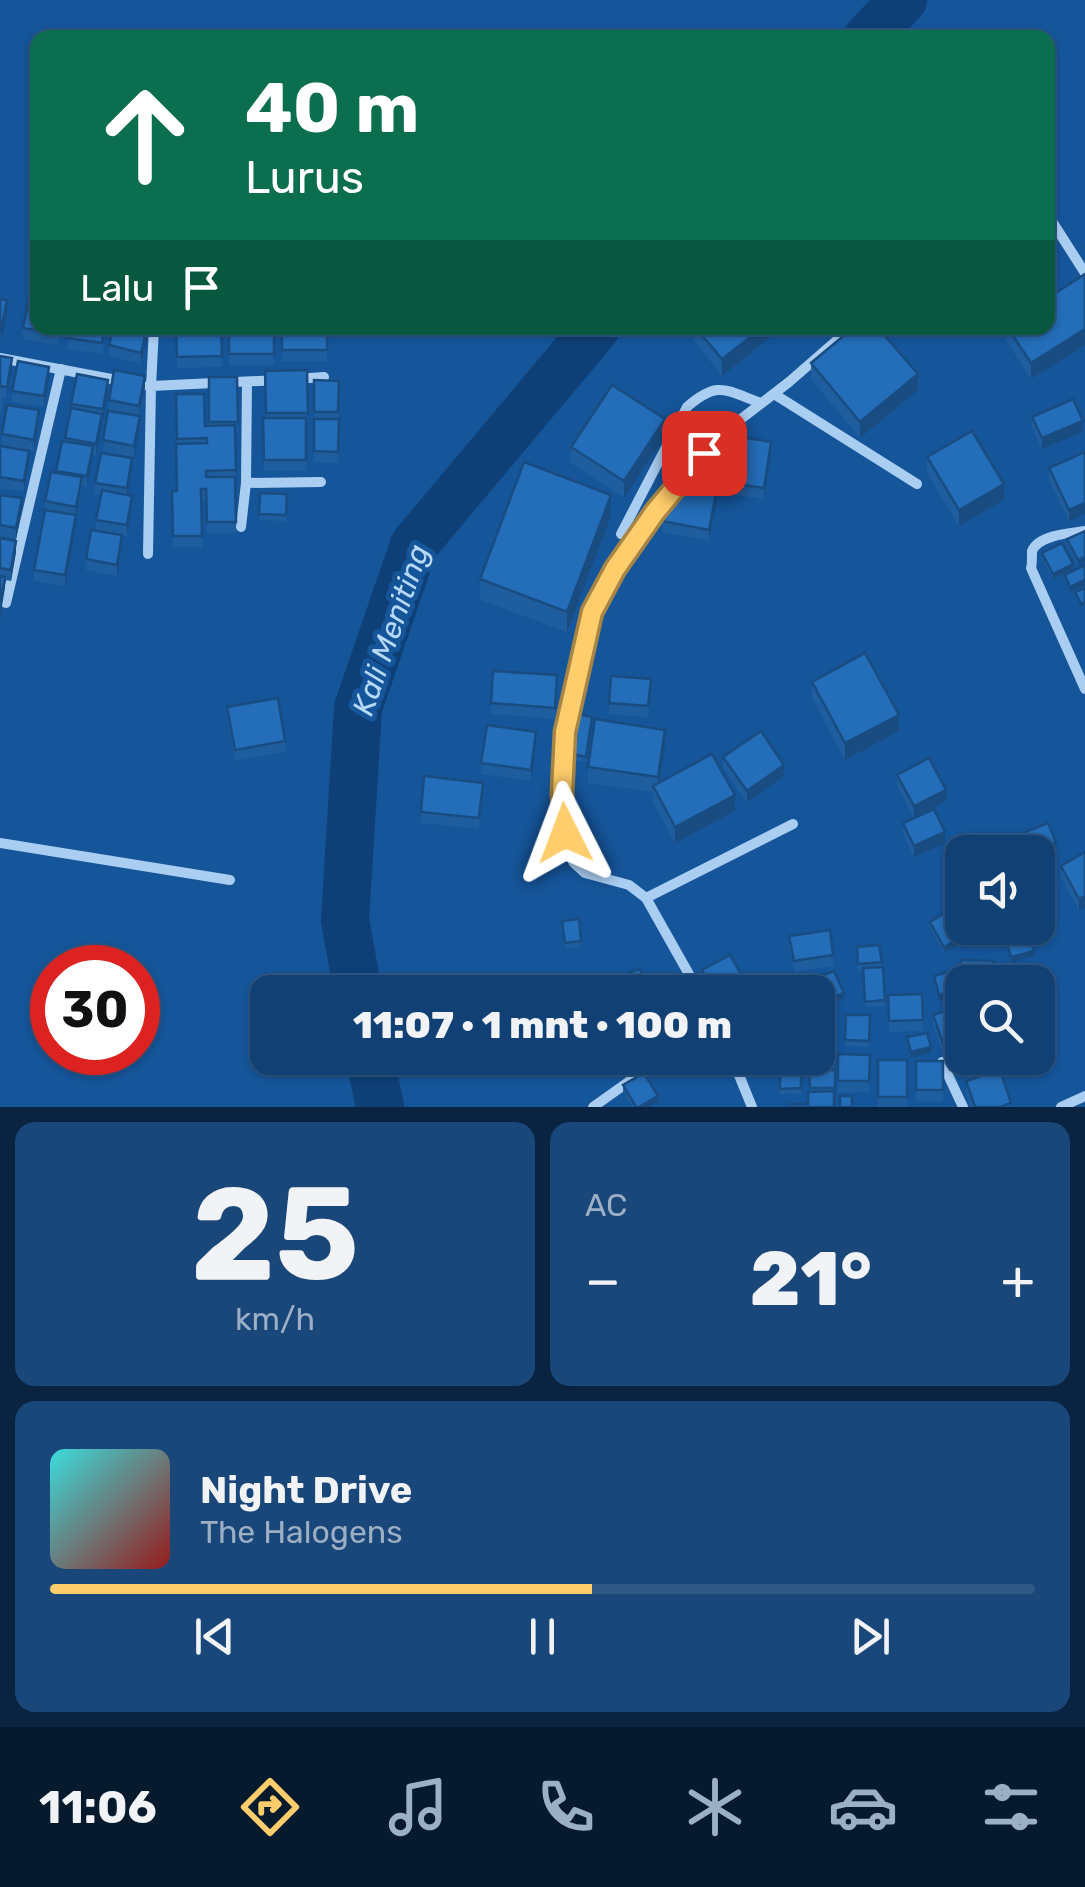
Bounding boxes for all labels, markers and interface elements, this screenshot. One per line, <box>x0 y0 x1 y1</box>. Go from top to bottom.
text: 40 m <box>245 67 419 150</box>
icon: ahead <box>80 70 210 200</box>
text: Lurus <box>245 151 364 204</box>
icon: arrive <box>174 260 229 315</box>
text: Lalu <box>80 265 154 311</box>
pin <box>662 411 747 496</box>
icon: arrive <box>677 426 732 481</box>
water label: Kali Meniting <box>345 540 437 720</box>
position arrow <box>513 781 617 885</box>
map controls <box>945 835 1055 1075</box>
button: sound <box>945 835 1055 945</box>
speed limit sign: 30 <box>30 945 160 1075</box>
button: search <box>945 965 1055 1075</box>
text: 11:07 · 1 mnt · 100 m <box>353 1002 732 1048</box>
text: 25 <box>191 1157 359 1312</box>
text: AC <box>585 1186 627 1224</box>
text: 21° <box>750 1235 872 1324</box>
text: − <box>585 1248 621 1313</box>
text: + <box>1001 1248 1035 1313</box>
text: km/h <box>235 1300 315 1338</box>
text: Night Drive <box>200 1467 412 1513</box>
text: The Halogens <box>200 1513 403 1551</box>
icon: previous <box>187 1609 242 1664</box>
icon: pause <box>515 1609 570 1664</box>
icon: next <box>843 1609 898 1664</box>
icon: directions <box>235 1772 305 1842</box>
icon: music <box>383 1772 453 1842</box>
icon: phone <box>531 1772 601 1842</box>
icon: climate <box>680 1772 750 1842</box>
icon: car <box>828 1772 898 1842</box>
icon: filters <box>976 1772 1046 1842</box>
text: 11:06 <box>39 1781 157 1834</box>

